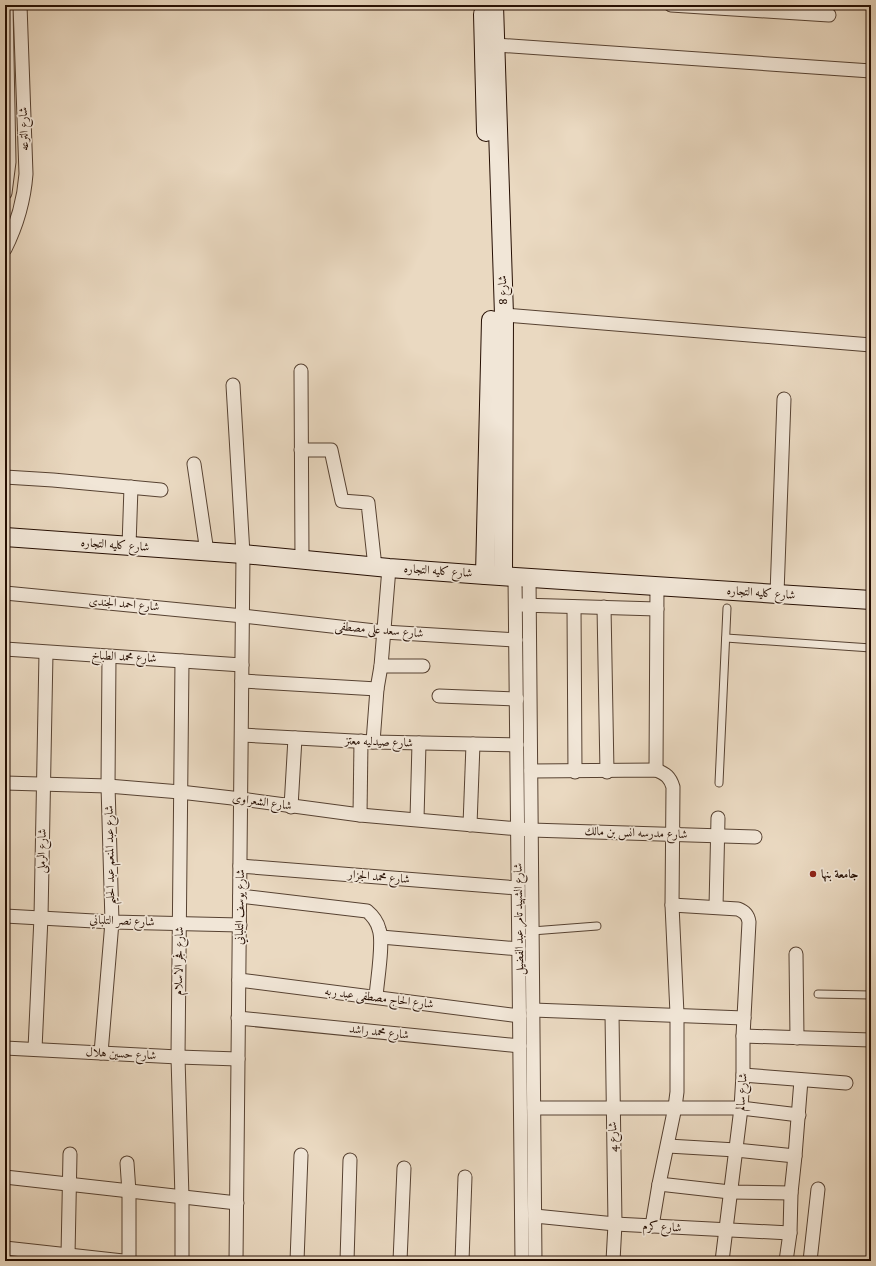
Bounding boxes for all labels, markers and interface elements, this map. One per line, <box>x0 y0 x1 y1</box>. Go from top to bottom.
street label: شارع الترعه <box>16 107 35 151</box>
street label: شارع 8 <box>495 275 514 305</box>
street label: شارع كليه التجاره <box>80 535 150 558</box>
street label: شارع كليه التجاره <box>403 561 473 584</box>
street label: شارع كليه التجاره <box>726 583 796 606</box>
street label: شارع احمد الجندى <box>88 593 160 618</box>
street label: شارع سعد على مصطفى <box>334 619 424 644</box>
street label: شارع محمد الطباخ <box>91 648 157 669</box>
street label: شارع صيدليه معتز <box>343 733 413 754</box>
street label: شارع الشعراوى <box>231 790 293 817</box>
street label: شارع عبد المنعم عبد الحليم <box>102 805 122 905</box>
street label: شارع مدرسه انس بن مالك <box>584 824 688 845</box>
street label: شارع الرملى <box>34 828 53 874</box>
street label: شارع الشهيد تامر عبد الفضيل <box>511 863 530 975</box>
street label: شارع محمد الجزار <box>346 867 411 890</box>
place label: جامعة بنها <box>821 867 858 883</box>
street label: شارع يوسف التلباني <box>232 869 251 945</box>
marker: جامعة بنها <box>808 869 818 879</box>
street label: شارع نصر التلباني <box>89 912 155 933</box>
street label: شارع فجر الاسلام <box>171 926 190 996</box>
street label: شارع الحاج مصطفى عبد ربه <box>323 984 435 1015</box>
street label: شارع محمد راشد <box>348 1021 410 1046</box>
street label: شارع حسين هلال <box>85 1045 157 1066</box>
street label: شارع سالم <box>733 1072 754 1112</box>
street label: شارع 4 <box>605 1121 624 1152</box>
street label: شارع كرم <box>642 1218 682 1239</box>

